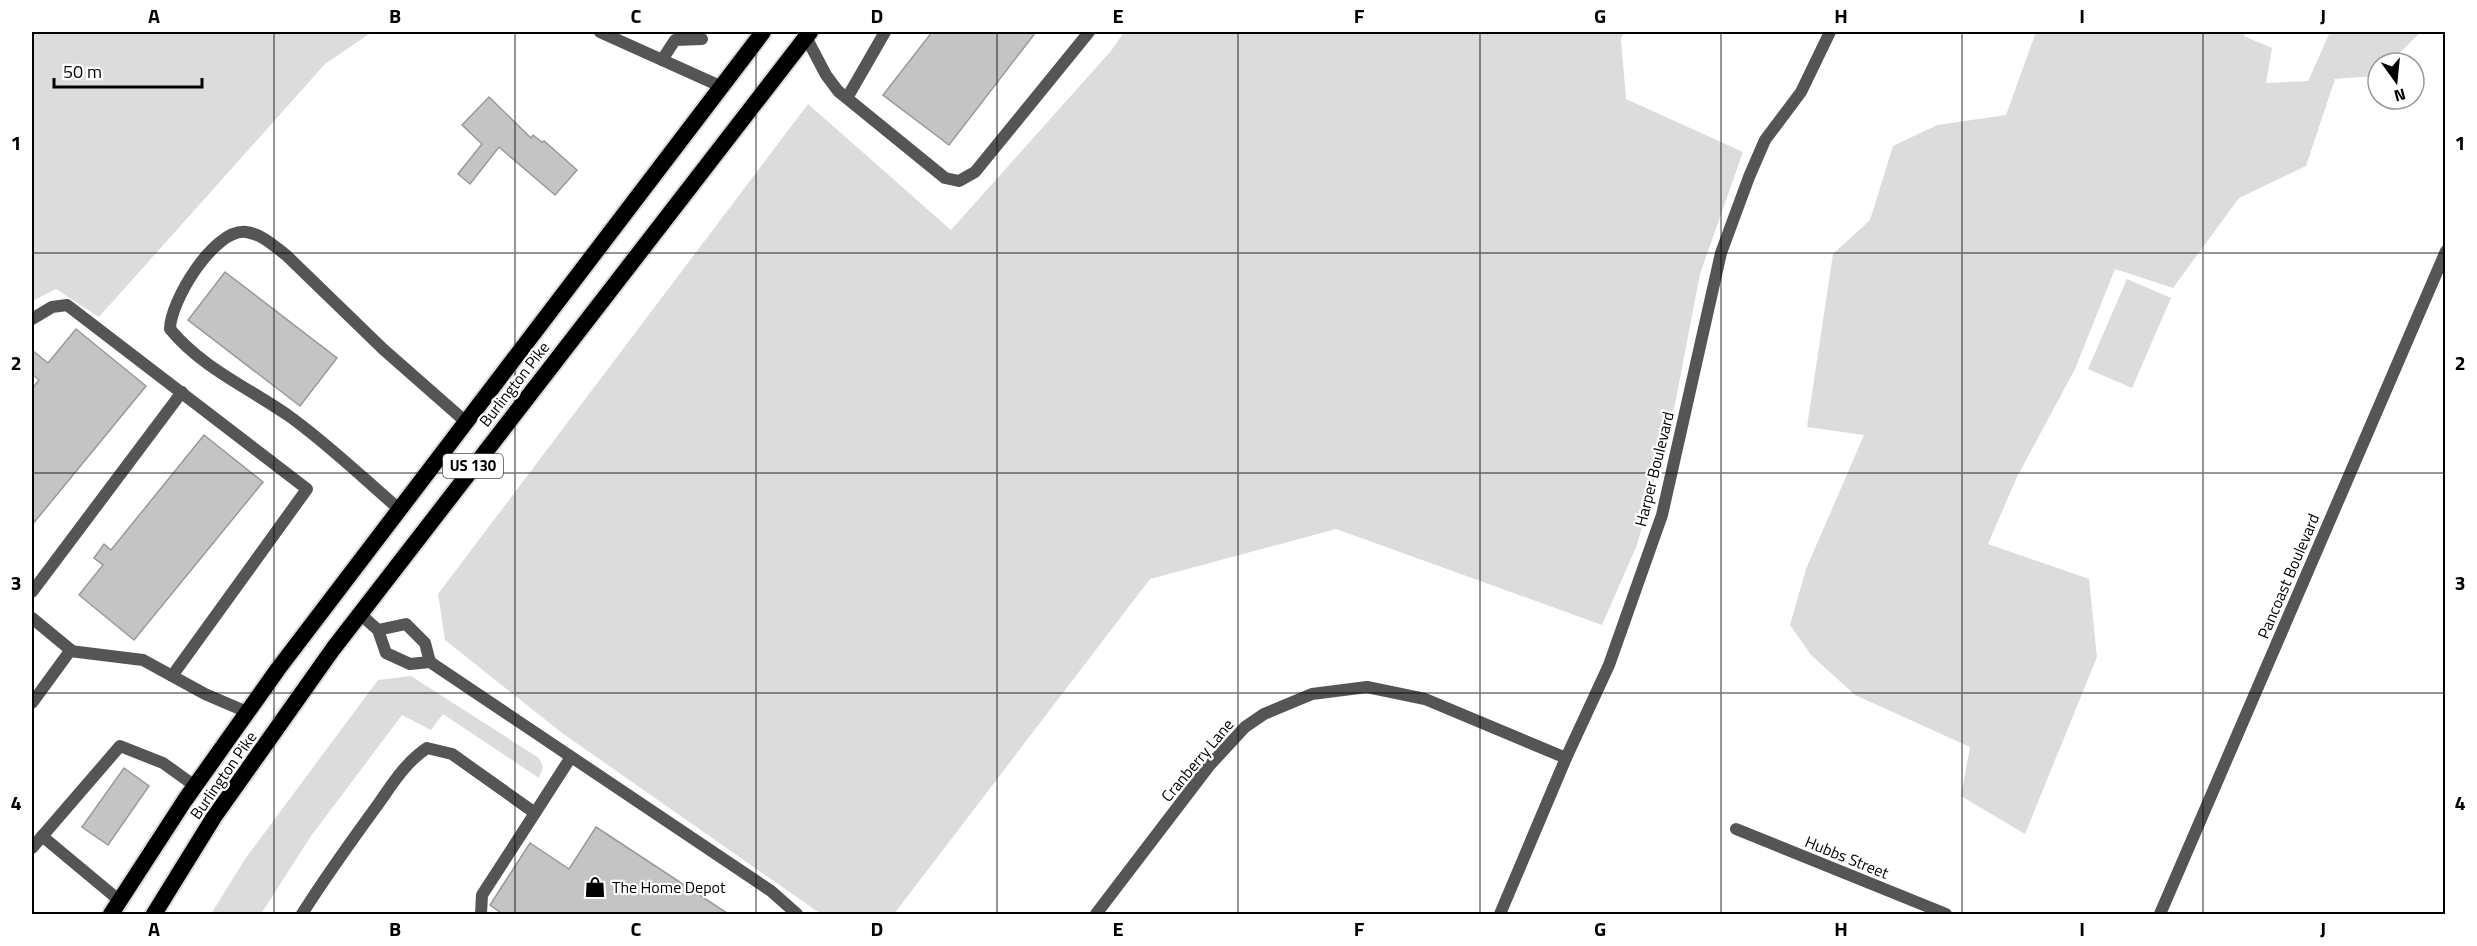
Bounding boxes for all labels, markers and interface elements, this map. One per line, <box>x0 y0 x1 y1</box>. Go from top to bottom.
text: A <box>148 0 160 31</box>
text: B <box>389 0 401 31</box>
text: C <box>631 0 642 31</box>
text: D <box>871 0 883 31</box>
text: E <box>1112 0 1124 31</box>
text: F <box>1354 0 1365 31</box>
text: G <box>1594 0 1606 31</box>
text: H <box>1834 0 1848 31</box>
text: I <box>2079 0 2085 31</box>
text: J <box>2320 0 2326 31</box>
scale bar <box>54 51 202 89</box>
north arrow <box>2366 51 2426 111</box>
text: 50 m <box>63 58 102 85</box>
text: N <box>2391 82 2408 109</box>
text: 1 <box>10 127 22 158</box>
text: 1 <box>2454 127 2466 158</box>
street label: Burlington Pike <box>473 336 555 432</box>
text: 2 <box>10 347 22 378</box>
text: 2 <box>2454 347 2466 378</box>
street label: Harper Boulevard <box>1628 409 1680 529</box>
road number: US 130 <box>443 454 503 478</box>
street label: Pancoast Boulevard <box>2251 510 2325 642</box>
text: 3 <box>10 567 22 598</box>
text: 3 <box>2454 567 2466 598</box>
street label: Cranberry Lane <box>1155 713 1239 807</box>
street label: Burlington Pike <box>184 726 262 824</box>
text: 4 <box>10 787 22 818</box>
text: 4 <box>2454 787 2466 818</box>
street label: Hubbs Street <box>1802 829 1893 885</box>
shop icon: The Home Depot <box>583 875 607 899</box>
place label: The Home Depot <box>612 875 726 899</box>
text: A <box>148 913 160 944</box>
text: B <box>389 913 401 944</box>
text: C <box>631 913 642 944</box>
text: D <box>871 913 883 944</box>
text: E <box>1112 913 1124 944</box>
text: F <box>1354 913 1365 944</box>
text: G <box>1594 913 1606 944</box>
text: H <box>1834 913 1848 944</box>
text: I <box>2079 913 2085 944</box>
text: J <box>2320 913 2326 944</box>

